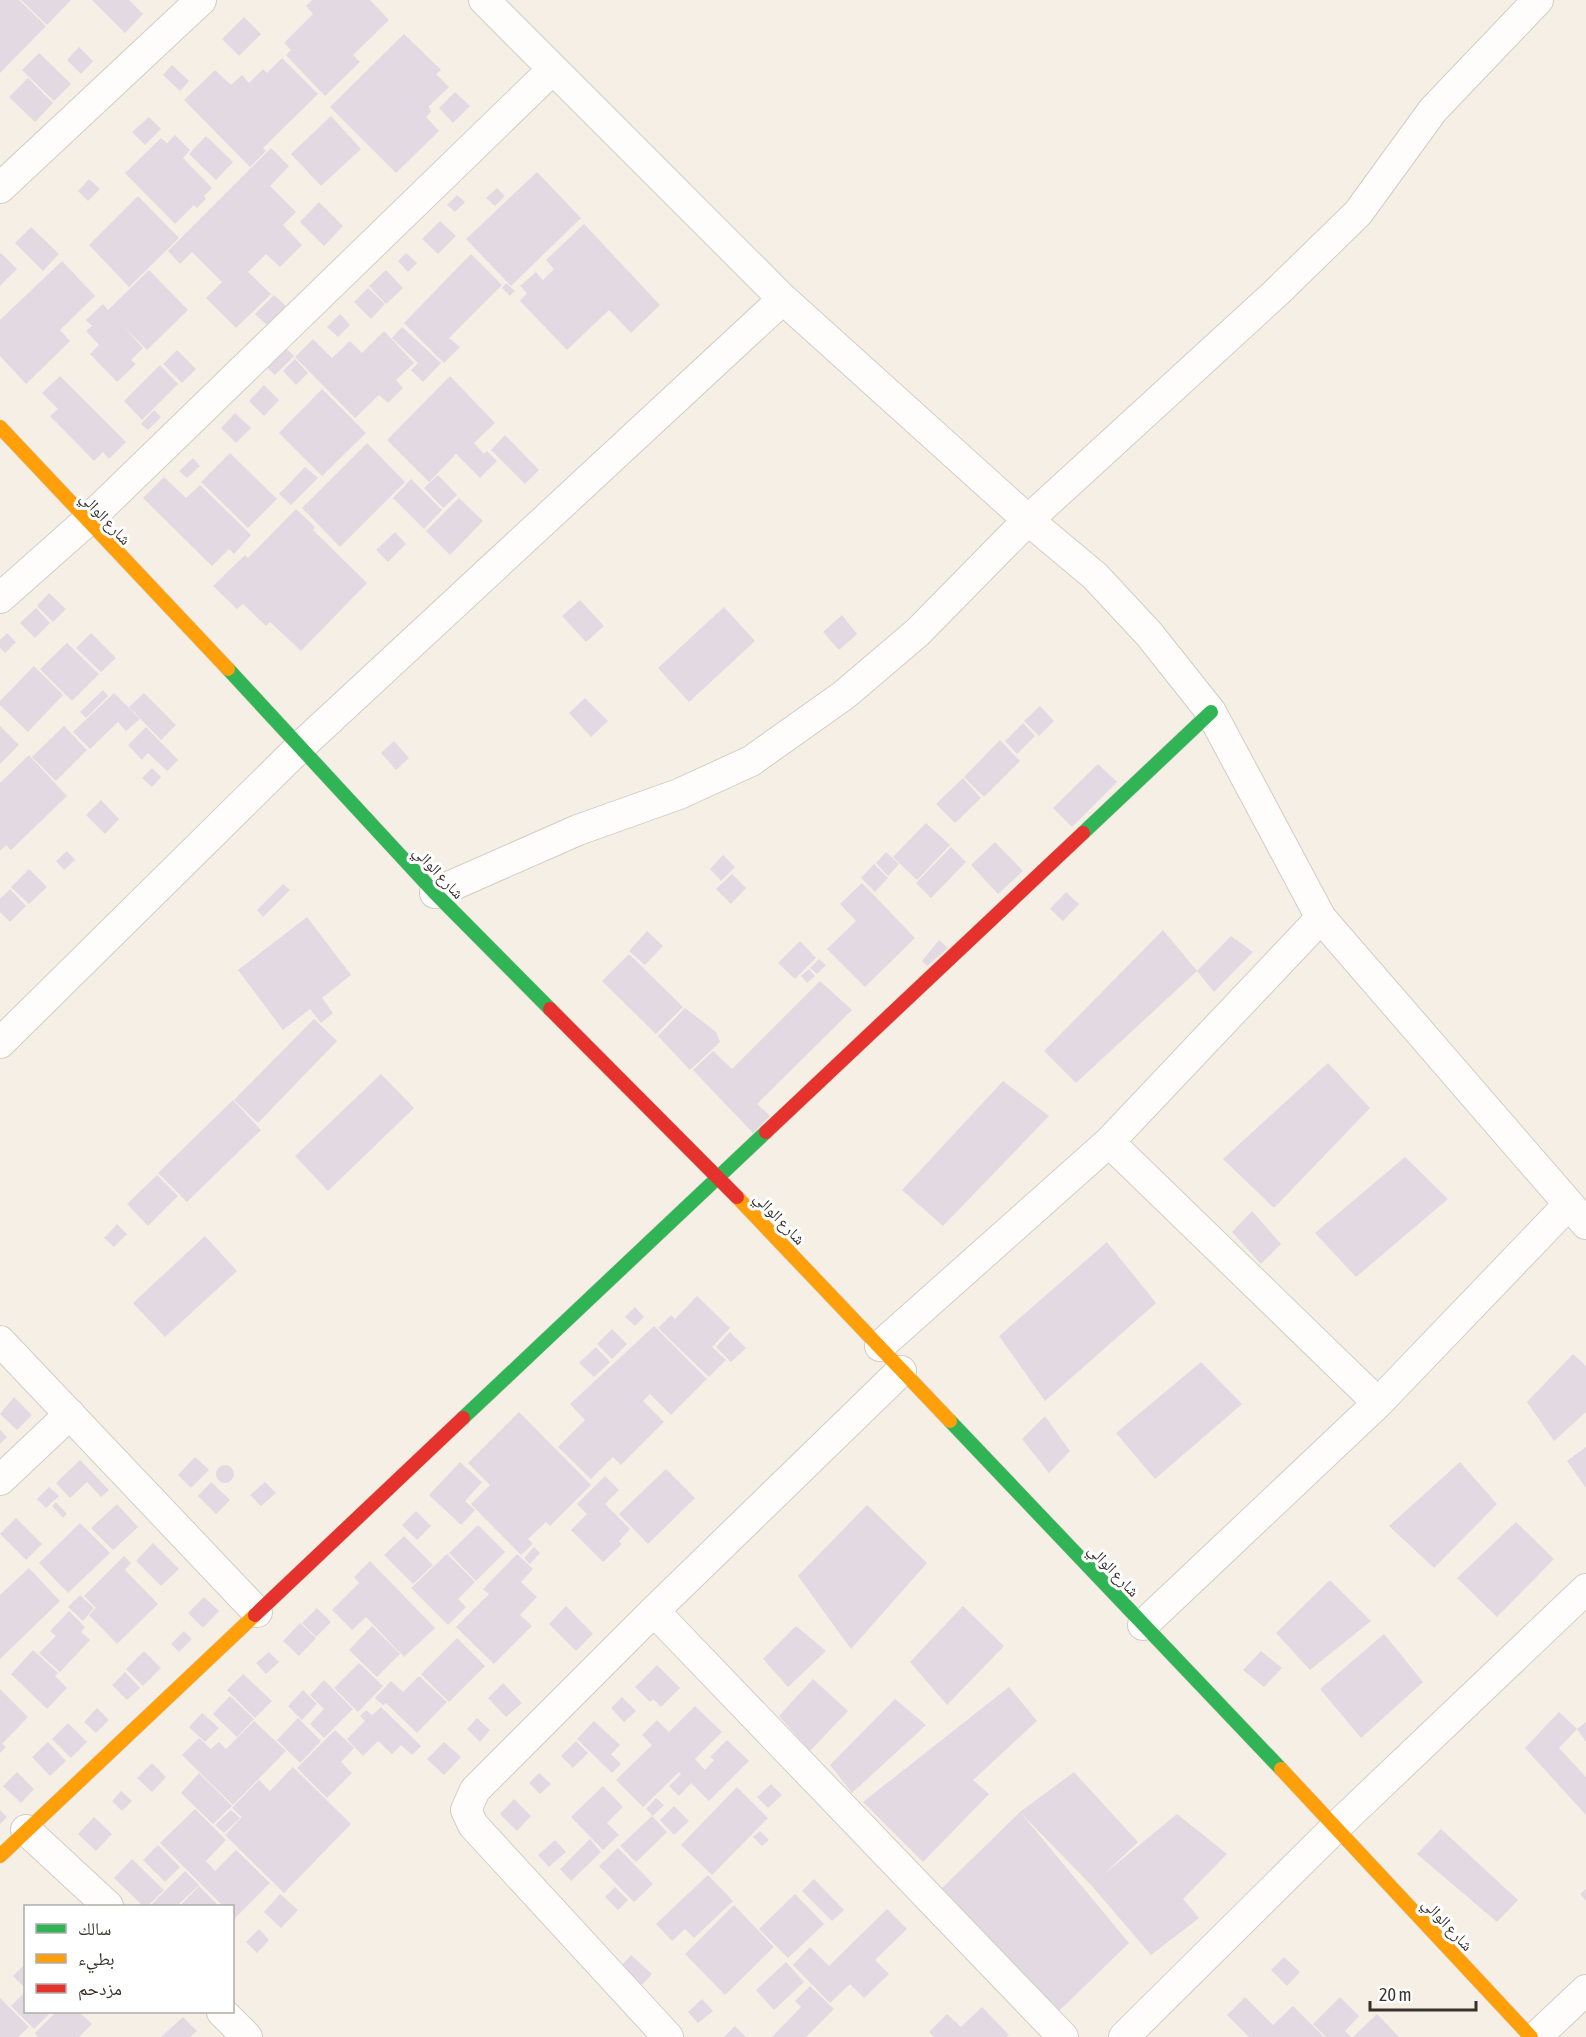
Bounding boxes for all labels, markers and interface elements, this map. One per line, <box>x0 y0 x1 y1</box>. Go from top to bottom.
street label: شارع الوالي <box>74 488 135 551</box>
street label: شارع الوالي <box>407 842 468 905</box>
street label: شارع الوالي <box>748 1188 809 1251</box>
street label: شارع الوالي <box>1082 1540 1143 1603</box>
street label: شارع الوالي <box>1416 1894 1477 1957</box>
legend <box>24 1905 234 2013</box>
text: سالك <box>78 1918 111 1939</box>
text: بطيء <box>78 1948 115 1974</box>
scale bar <box>1370 1974 1476 2012</box>
text: مزدحم <box>78 1978 122 2001</box>
text: 20 m <box>1379 1984 1411 2005</box>

